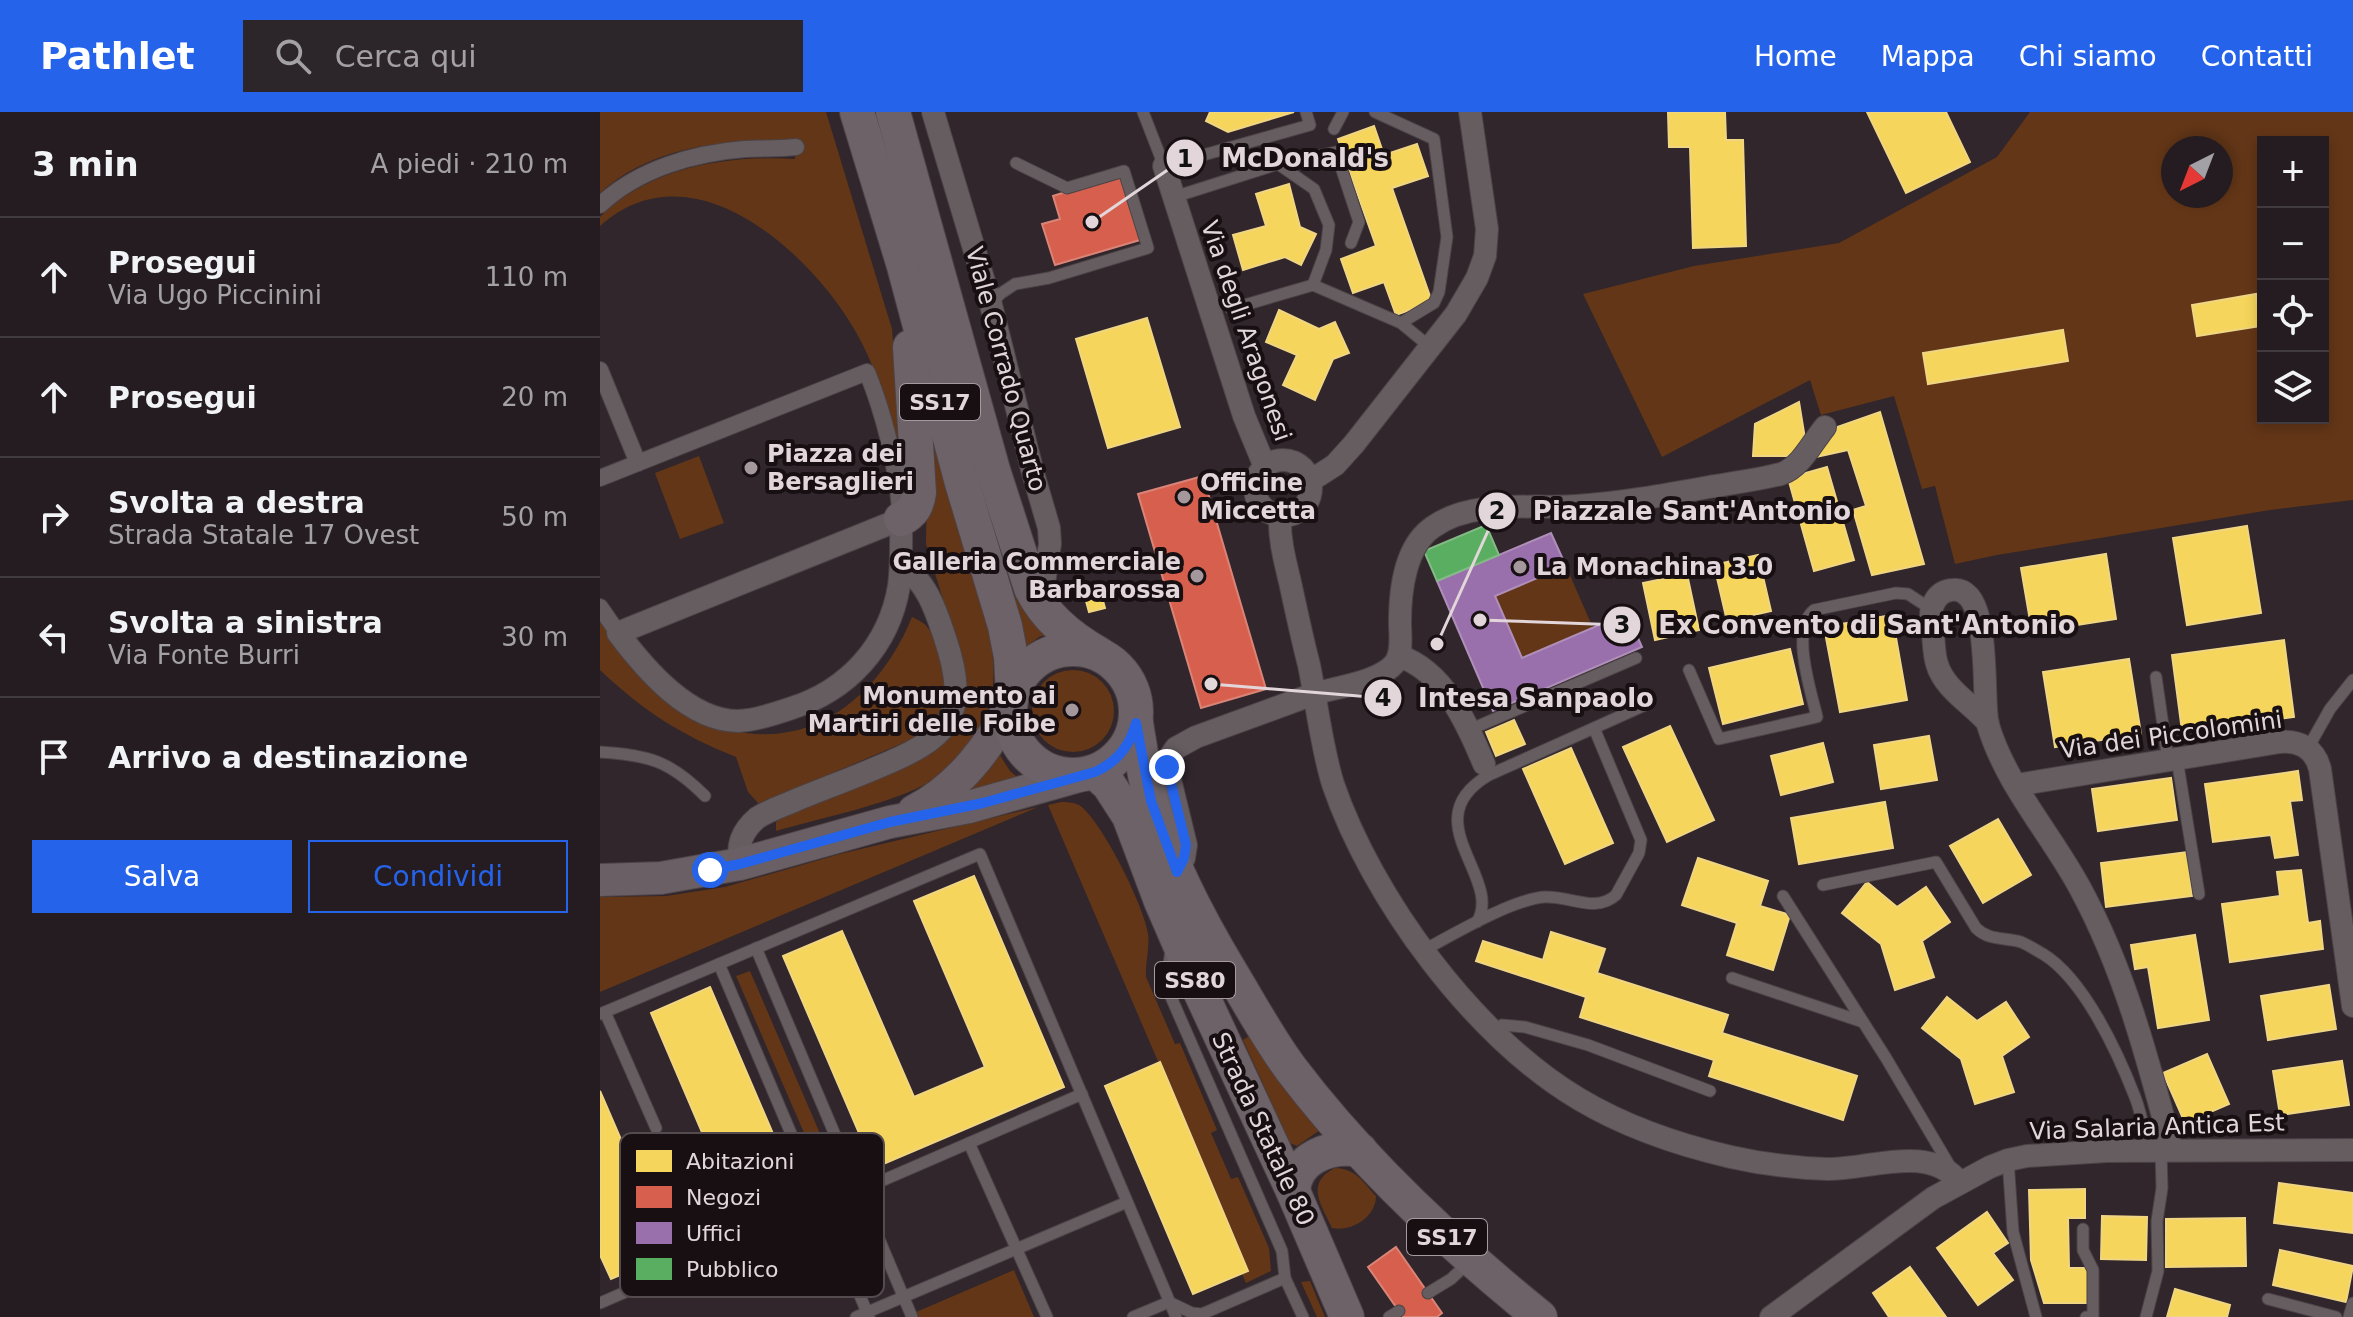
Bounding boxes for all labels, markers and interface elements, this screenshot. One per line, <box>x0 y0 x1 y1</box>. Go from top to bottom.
search box <box>243 20 803 92</box>
text: Pathlet <box>40 34 195 78</box>
icon: search <box>271 34 315 78</box>
text: Cerca qui <box>335 39 477 74</box>
text: Home <box>1754 40 1837 73</box>
text: Mappa <box>1881 40 1975 73</box>
text: Chi siamo <box>2019 40 2157 73</box>
text: Contatti <box>2201 40 2313 73</box>
callout: McDonald's <box>1165 133 1404 183</box>
north arrow <box>2161 136 2233 208</box>
map controls <box>2257 136 2329 424</box>
button: + <box>2257 136 2329 208</box>
text: McDonald's <box>1221 143 1389 173</box>
text: 3 min <box>32 144 139 184</box>
text: 1 <box>1177 145 1193 173</box>
text: A piedi · 210 m <box>370 149 568 179</box>
button: − <box>2257 208 2329 280</box>
street label: Via degli Aragonesi <box>1195 217 1297 445</box>
street label: Viale Corrado Quarto <box>960 244 1052 494</box>
text: Prosegui <box>108 245 257 280</box>
icon: ahead <box>32 255 76 299</box>
text: 110 m <box>485 262 568 292</box>
text: Via Ugo Piccinini <box>108 280 322 310</box>
button: locate <box>2257 280 2329 352</box>
button: layers <box>2257 352 2329 424</box>
icon: ahead <box>32 375 76 419</box>
text: Prosegui <box>108 380 257 415</box>
text: 20 m <box>501 382 568 412</box>
road number: SS17 <box>900 384 980 420</box>
place label: Piazza dei Bersaglieri <box>767 440 914 496</box>
marker: Piazza dei Bersaglieri <box>742 459 760 477</box>
place label: Officine Miccetta <box>1200 469 1316 525</box>
text: Svolta a destra <box>108 485 365 520</box>
callout: Piazzale Sant'Antonio <box>1477 486 1867 536</box>
marker: Officine Miccetta <box>1175 488 1193 506</box>
icon: right <box>32 495 76 539</box>
text: Piazzale Sant'Antonio <box>1533 496 1851 526</box>
text: 2 <box>1489 497 1505 525</box>
text: 50 m <box>501 502 568 532</box>
text: Strada Statale 17 Ovest <box>108 520 419 550</box>
place label: Galleria Commerciale Barbarossa <box>892 548 1181 604</box>
place label: La Monachina 3.0 <box>1536 553 1773 581</box>
marker: La Monachina 3.0 <box>1511 558 1529 576</box>
marker: Galleria Commerciale Barbarossa <box>1188 567 1206 585</box>
callout: Ex Convento di Sant'Antonio <box>1602 600 2091 650</box>
text: Svolta a sinistra <box>108 605 383 640</box>
text: Ex Convento di Sant'Antonio <box>1658 610 2076 640</box>
text: 3 <box>1614 611 1630 639</box>
icon: left <box>32 615 76 659</box>
text: 30 m <box>501 622 568 652</box>
text: Via Fonte Burri <box>108 640 300 670</box>
callout: Intesa Sanpaolo <box>1363 673 1670 723</box>
place label: Monumento ai Martiri delle Foibe <box>808 682 1056 738</box>
text: Intesa Sanpaolo <box>1418 683 1654 713</box>
text: 4 <box>1375 684 1391 712</box>
marker: Monumento ai Martiri delle Foibe <box>1063 701 1081 719</box>
street label: Via dei Piccolomini <box>2058 706 2284 764</box>
icon: arrive <box>32 735 76 779</box>
text: Arrivo a destinazione <box>108 740 468 775</box>
route end <box>1149 749 1185 785</box>
button: Salva <box>32 840 292 913</box>
button: Condividi <box>308 840 568 913</box>
route start <box>692 852 728 888</box>
road number: SS80 <box>1155 962 1235 998</box>
street label: Strada Statale 80 <box>1206 1028 1320 1230</box>
street label: Via Salaria Antica Est <box>2029 1109 2285 1145</box>
legend <box>620 1133 884 1297</box>
text: Abitazioni <box>686 1149 794 1174</box>
text: Negozi <box>686 1185 761 1210</box>
road number: SS17 <box>1407 1219 1487 1255</box>
text: Uffici <box>686 1221 742 1246</box>
text: Pubblico <box>686 1257 779 1282</box>

